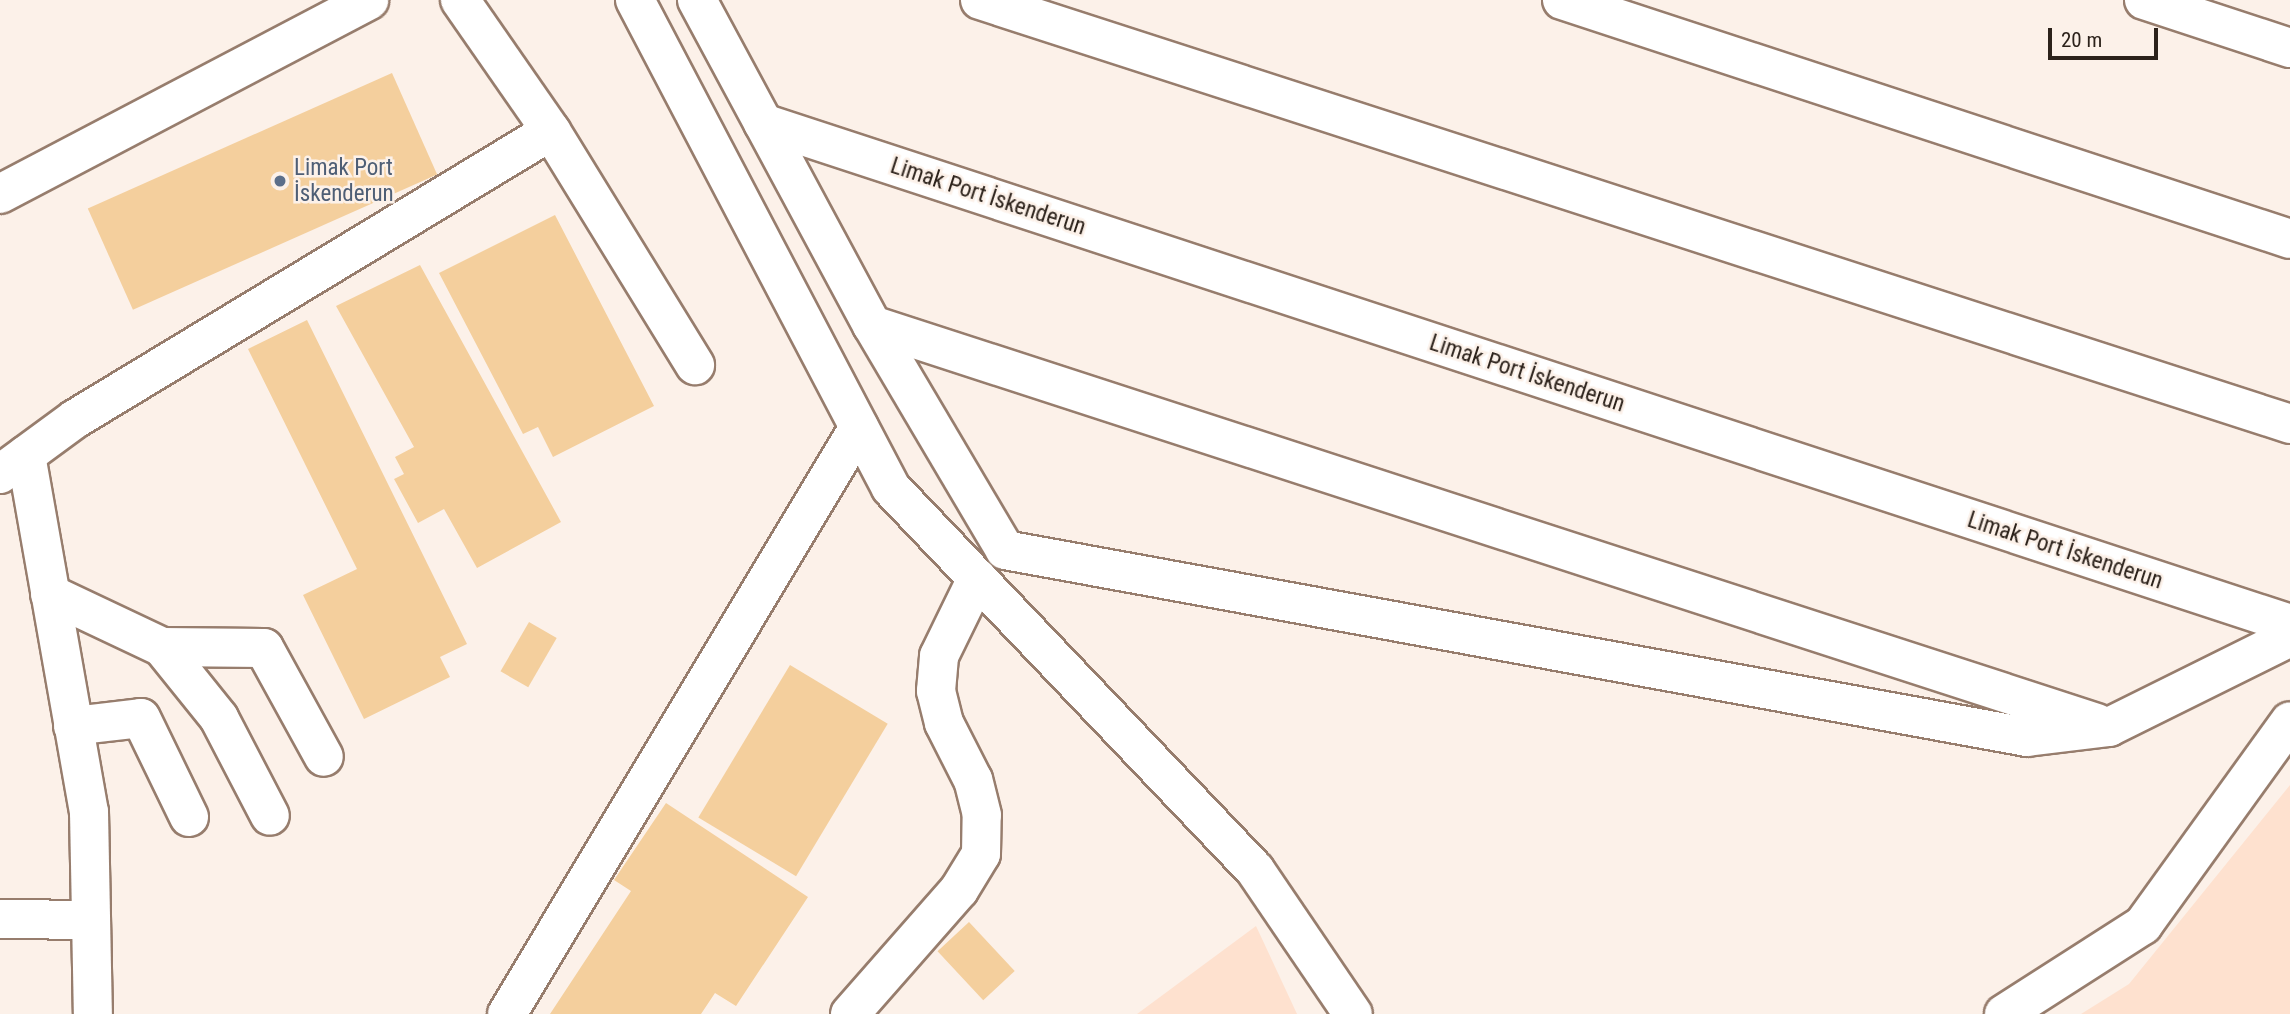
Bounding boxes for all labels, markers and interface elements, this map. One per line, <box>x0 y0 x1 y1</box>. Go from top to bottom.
scale bar <box>2052 14 2162 58</box>
text: 20 m <box>2061 28 2102 52</box>
street label: Limak Port İskenderun <box>887 152 1089 242</box>
place label: Limak Port İskenderun <box>294 154 394 208</box>
marker: Limak Port İskenderun <box>272 173 288 189</box>
street label: Limak Port İskenderun <box>1426 329 1628 419</box>
street label: Limak Port İskenderun <box>1964 506 2166 596</box>

